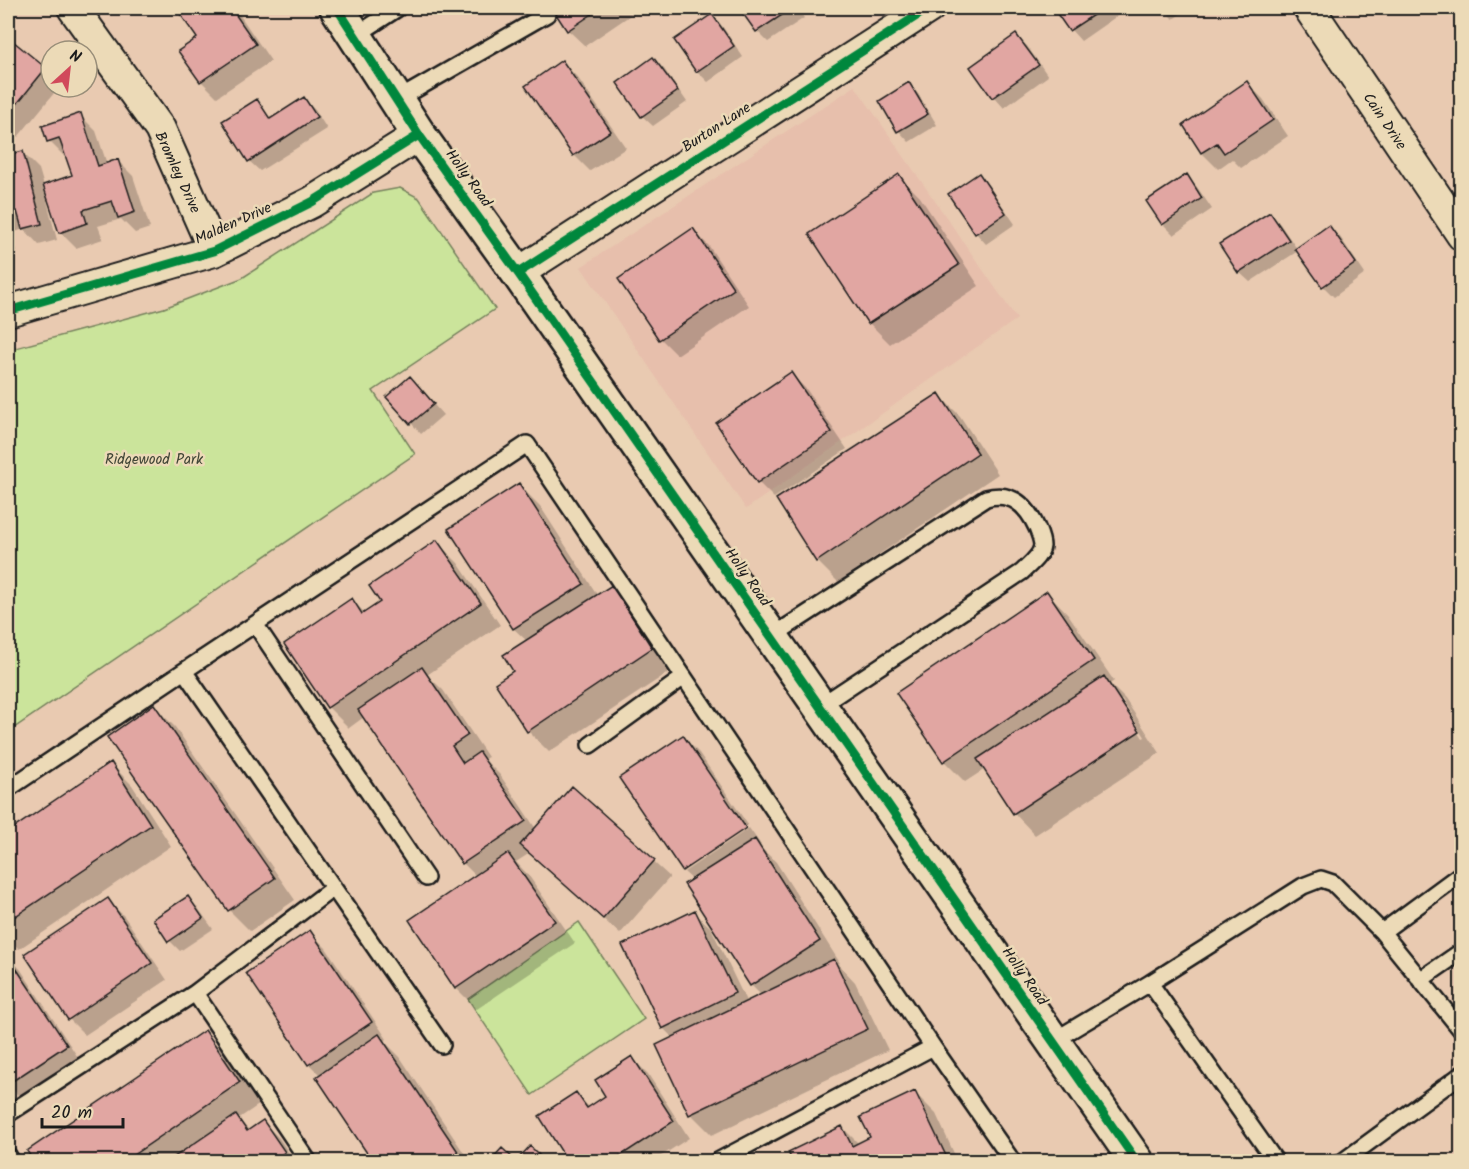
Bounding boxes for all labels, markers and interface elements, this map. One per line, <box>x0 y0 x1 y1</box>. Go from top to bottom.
north arrow <box>39 39 99 99</box>
text: N <box>65 44 85 70</box>
street label: Cain Drive <box>1356 88 1412 155</box>
street label: Burton Lane <box>677 96 756 159</box>
street label: Bromley Drive <box>148 127 207 218</box>
street label: Holly Road <box>439 144 498 213</box>
street label: Malden Drive <box>191 196 276 252</box>
park label: Ridgewood Park <box>105 448 204 472</box>
street label: Holly Road <box>718 543 777 612</box>
street label: Holly Road <box>995 942 1054 1011</box>
scale bar <box>42 1091 123 1129</box>
text: 20 m <box>51 1099 92 1128</box>

